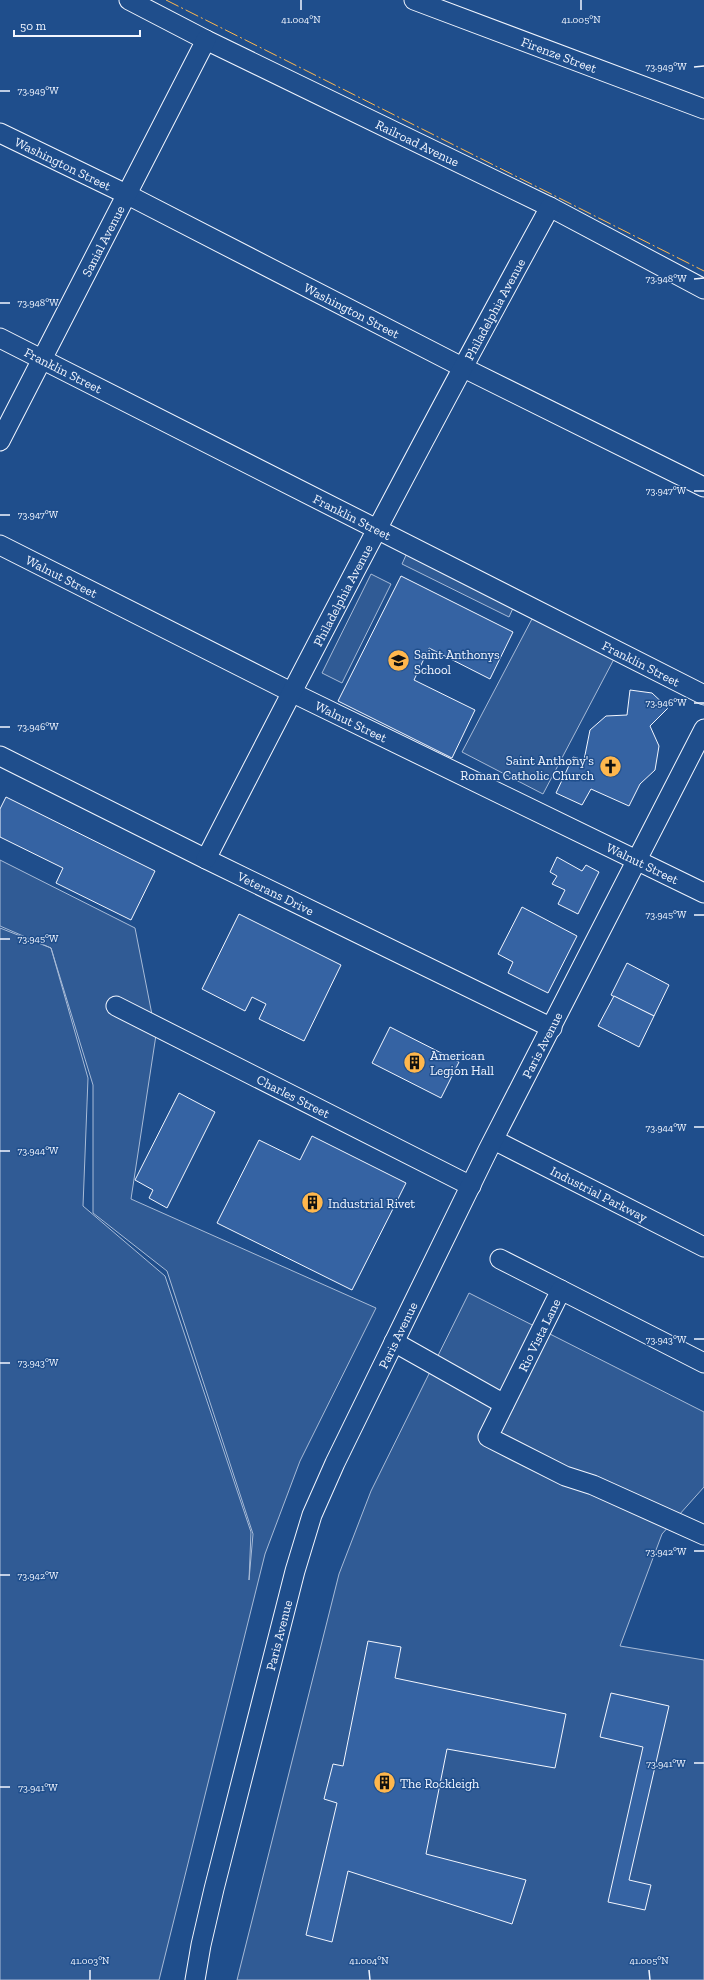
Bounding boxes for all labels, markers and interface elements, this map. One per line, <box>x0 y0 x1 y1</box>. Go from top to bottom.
scale bar <box>14 12 140 38</box>
text: 41.004°N <box>281 14 321 26</box>
text: 41.005°N <box>561 14 601 26</box>
text: 50 m <box>20 19 47 33</box>
street label: Firenze Street <box>519 34 599 76</box>
text: 73.949°W <box>645 61 687 73</box>
text: 73.949°W <box>17 85 59 97</box>
street label: Railroad Avenue <box>373 117 462 170</box>
street label: Washington Street <box>12 134 114 194</box>
street label: Sanial Avenue <box>79 203 128 279</box>
street label: Philadelphia Avenue <box>461 256 528 363</box>
text: 73.948°W <box>645 273 687 285</box>
street label: Washington Street <box>301 280 402 342</box>
text: 73.948°W <box>17 297 59 309</box>
street label: Franklin Street <box>22 345 105 397</box>
text: 73.947°W <box>646 485 687 497</box>
street label: Franklin Street <box>311 491 394 543</box>
text: 73.947°W <box>18 509 59 521</box>
street label: Philadelphia Avenue <box>310 542 376 649</box>
street label: Walnut Street <box>23 552 100 601</box>
street label: Franklin Street <box>600 638 683 690</box>
place label: Saint Anthonys School <box>414 647 500 677</box>
school or university icon: Saint Anthonys School <box>385 648 411 674</box>
text: 73.946°W <box>645 697 687 709</box>
street label: Walnut Street <box>313 698 390 746</box>
text: 73.946°W <box>17 721 59 733</box>
place label: Saint Anthony's Roman Catholic Church <box>460 753 595 783</box>
church icon: Saint Anthony's Roman Catholic Church <box>597 754 623 780</box>
street label: Walnut Street <box>604 840 681 887</box>
street label: Veterans Drive <box>234 868 316 919</box>
text: 73.945°W <box>646 909 687 921</box>
text: 73.945°W <box>18 933 59 945</box>
street label: Paris Avenue <box>519 1010 566 1081</box>
place label: American Legion Hall <box>430 1048 494 1078</box>
building icon: American Legion Hall <box>402 1049 428 1075</box>
street label: Charles Street <box>254 1072 332 1121</box>
text: 73.944°W <box>646 1122 687 1134</box>
text: 73.944°W <box>18 1145 59 1157</box>
street label: Industrial Parkway <box>548 1163 650 1225</box>
building icon: Industrial Rivet <box>299 1190 325 1216</box>
place label: Industrial Rivet <box>328 1196 415 1211</box>
street label: Rio Vista Lane <box>515 1296 564 1374</box>
street label: Paris Avenue <box>375 1299 421 1371</box>
text: 73.943°W <box>646 1334 687 1346</box>
text: 73.943°W <box>18 1357 59 1369</box>
text: 73.942°W <box>646 1546 687 1558</box>
text: 73.942°W <box>18 1570 59 1582</box>
street label: Paris Avenue <box>263 1598 295 1672</box>
text: 73.941°W <box>646 1758 686 1770</box>
building icon: The Rockleigh <box>371 1770 397 1796</box>
place label: The Rockleigh <box>400 1776 480 1791</box>
text: 73.941°W <box>18 1782 58 1794</box>
text: 41.003°N <box>71 1955 110 1967</box>
text: 41.004°N <box>349 1955 389 1967</box>
text: 41.005°N <box>629 1955 669 1967</box>

